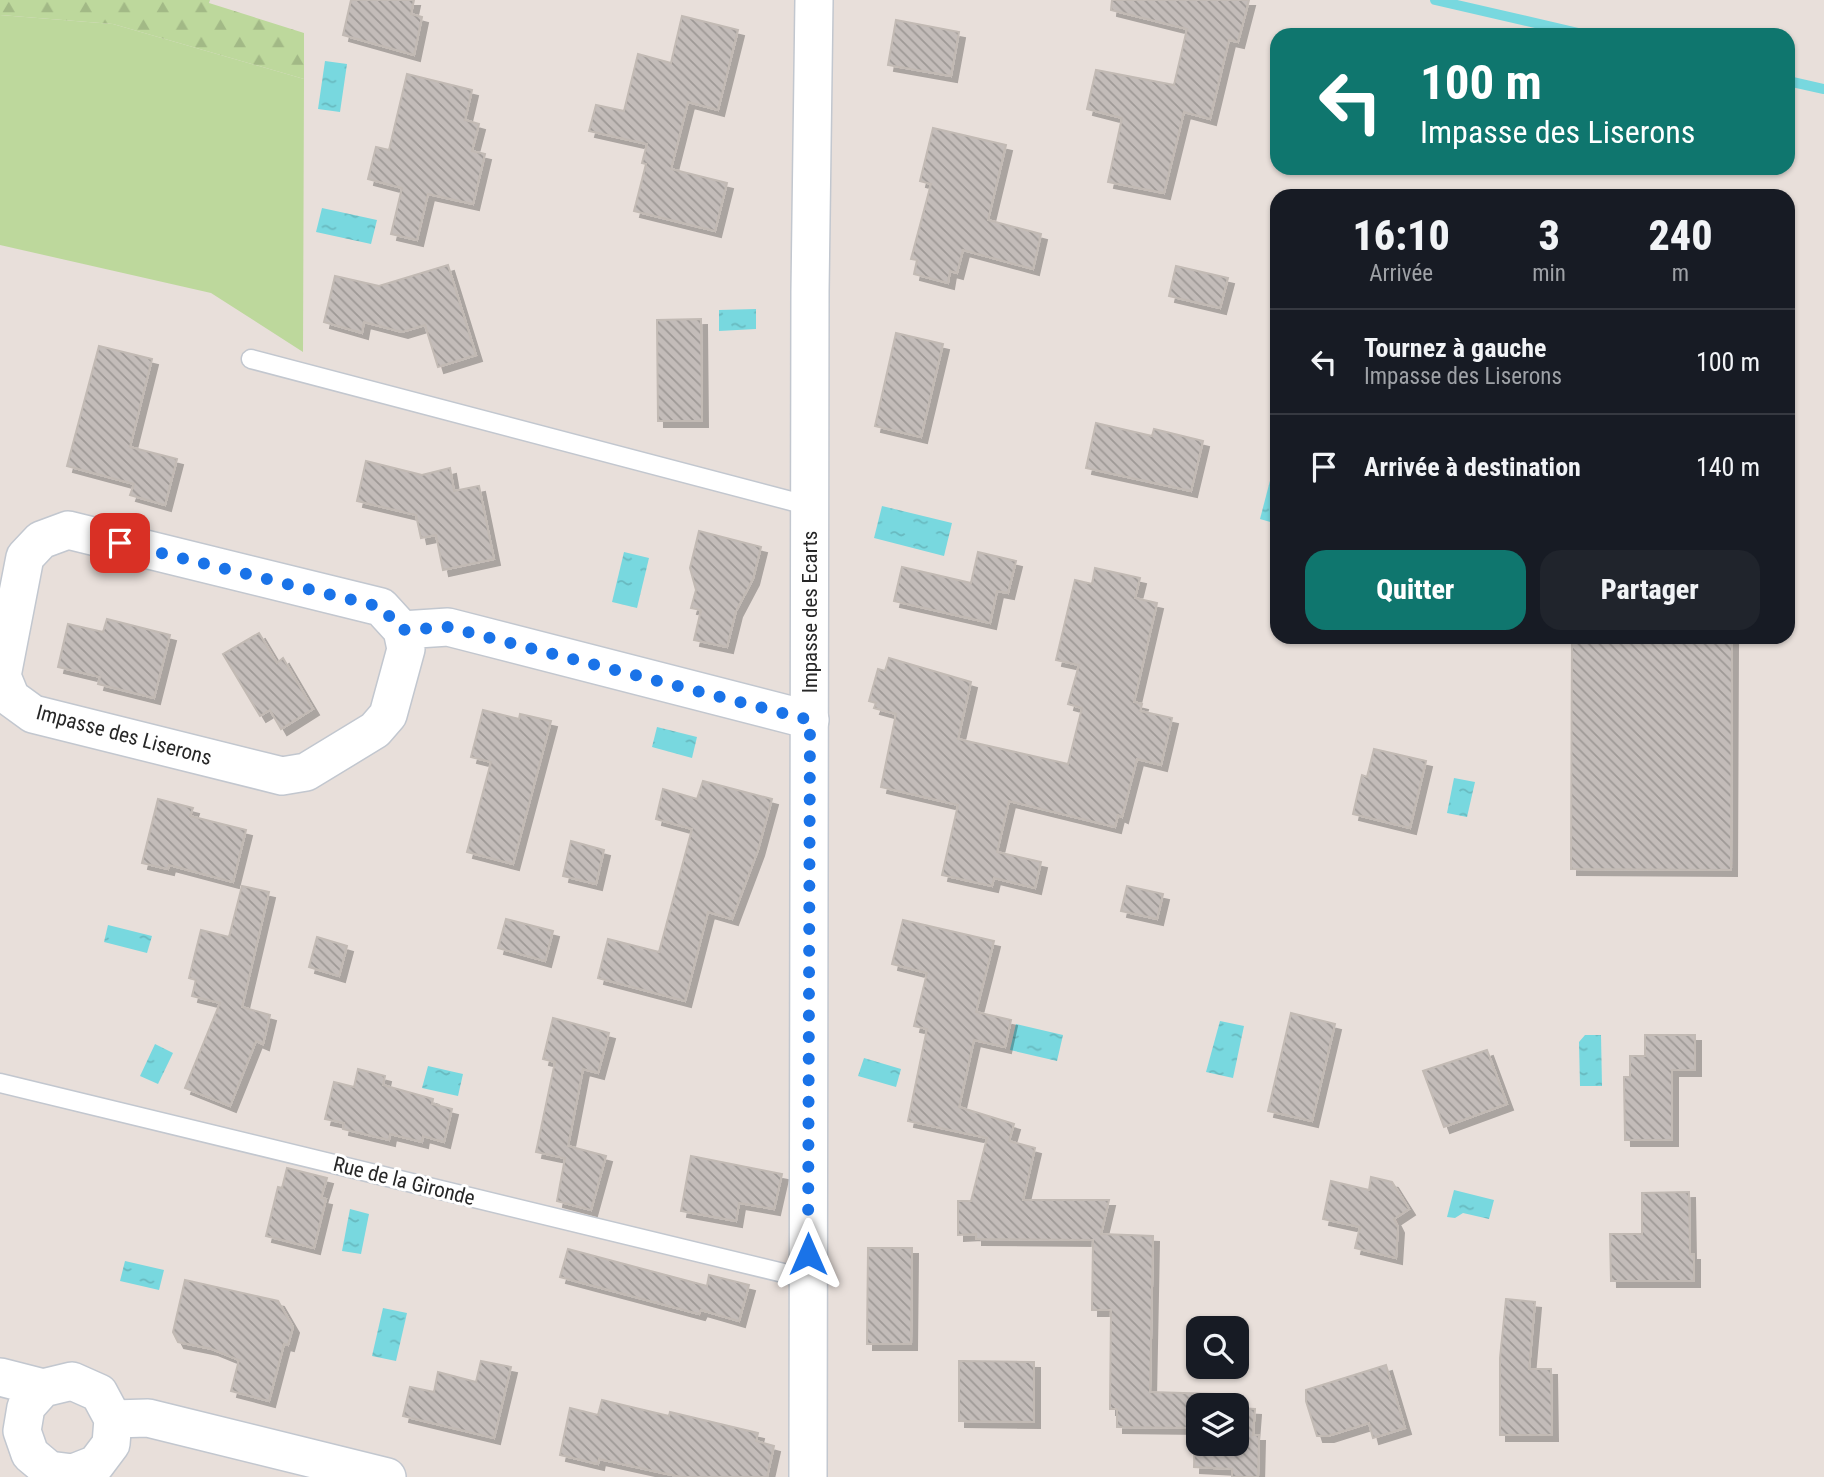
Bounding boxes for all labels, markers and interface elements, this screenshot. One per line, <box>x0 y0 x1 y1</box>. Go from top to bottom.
text: 100 m <box>1420 54 1542 111</box>
icon: left <box>1305 56 1396 147</box>
text: Impasse des Liserons <box>1420 113 1695 151</box>
text: 16:10 <box>1352 211 1450 260</box>
text: 3 <box>1538 211 1560 260</box>
text: 240 <box>1648 211 1713 260</box>
text: Arrivée <box>1369 260 1433 287</box>
text: min <box>1532 260 1566 287</box>
text: m <box>1672 260 1689 287</box>
text: Tournez à gauche <box>1364 333 1546 363</box>
icon: left <box>1305 343 1343 381</box>
text: 100 m <box>1696 347 1760 377</box>
text: Impasse des Liserons <box>1364 363 1562 390</box>
icon: arrive <box>1305 448 1343 486</box>
text: Arrivée à destination <box>1364 452 1581 482</box>
text: 140 m <box>1696 452 1760 482</box>
pin <box>90 513 150 573</box>
icon: arrive <box>101 524 139 562</box>
street label: Impasse des Ecarts <box>798 531 822 693</box>
button: Quitter <box>1305 550 1526 630</box>
button: Partager <box>1540 550 1760 630</box>
street label: Impasse des Liserons <box>34 700 214 770</box>
street label: Rue de la Gironde <box>331 1152 477 1210</box>
position arrow <box>771 1217 845 1291</box>
map controls <box>1186 1316 1249 1456</box>
button: search <box>1186 1316 1249 1379</box>
button: layers <box>1186 1393 1249 1456</box>

